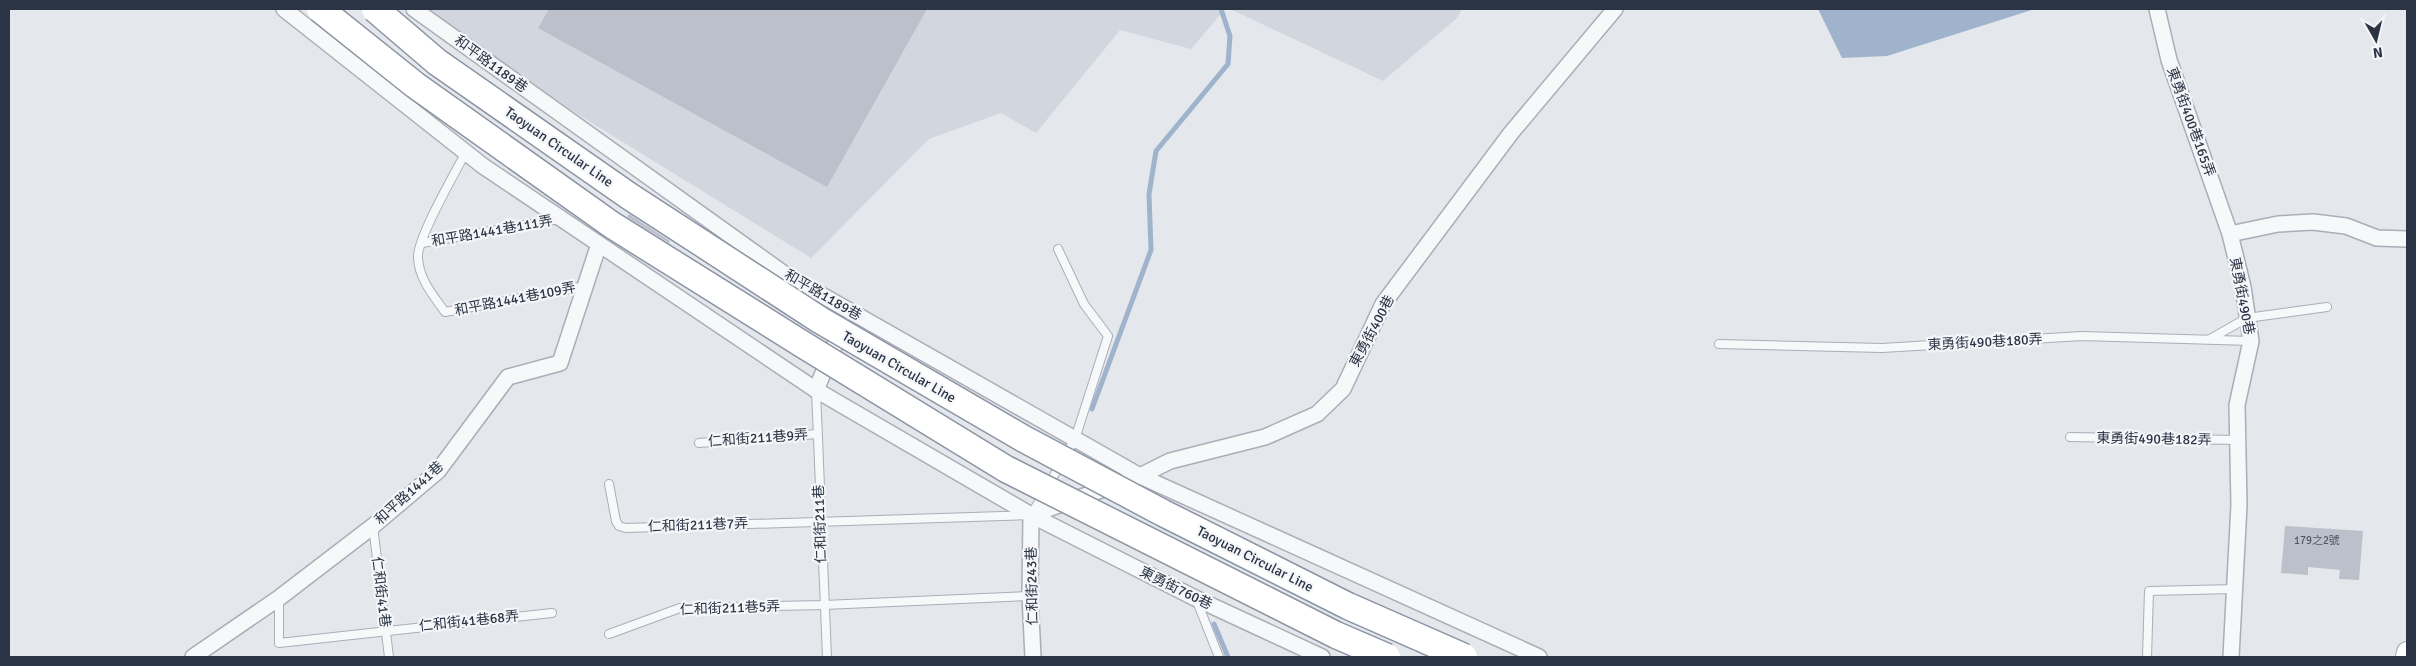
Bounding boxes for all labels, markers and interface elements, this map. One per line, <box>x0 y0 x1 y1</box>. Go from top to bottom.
north arrow <box>2351 15 2401 65</box>
street label: 和平路1189巷 <box>451 32 531 96</box>
text: N <box>2372 43 2384 61</box>
street label: 東勇街400巷165弄 <box>2163 65 2219 179</box>
street label: Taoyuan Circular Line <box>502 103 616 191</box>
street label: 和平路1441巷111弄 <box>430 212 554 250</box>
street label: 東勇街490巷 <box>2226 256 2258 336</box>
street label: 和平路1189巷 <box>781 266 865 324</box>
street label: 和平路1441巷109弄 <box>453 279 577 319</box>
street label: 東勇街400巷 <box>1346 292 1398 370</box>
street label: Taoyuan Circular Line <box>839 328 959 406</box>
street label: 東勇街490巷180弄 <box>1927 330 2043 354</box>
street label: 仁和街211巷9弄 <box>707 426 809 450</box>
street label: 東勇街490巷182弄 <box>2096 429 2212 449</box>
street label: 和平路1441巷 <box>371 458 447 528</box>
street label: 仁和街211巷 <box>810 484 830 564</box>
street label: 仁和街211巷7弄 <box>648 515 748 535</box>
street label: Taoyuan Circular Line <box>1194 522 1316 596</box>
house number: 179之2號 <box>2294 534 2340 547</box>
street label: 仁和街243巷 <box>1023 547 1041 625</box>
street label: 仁和街41巷 <box>368 556 394 628</box>
street label: 東勇街760巷 <box>1137 563 1215 613</box>
street label: 仁和街211巷5弄 <box>680 598 780 618</box>
street label: 仁和街41巷68弄 <box>418 607 520 635</box>

